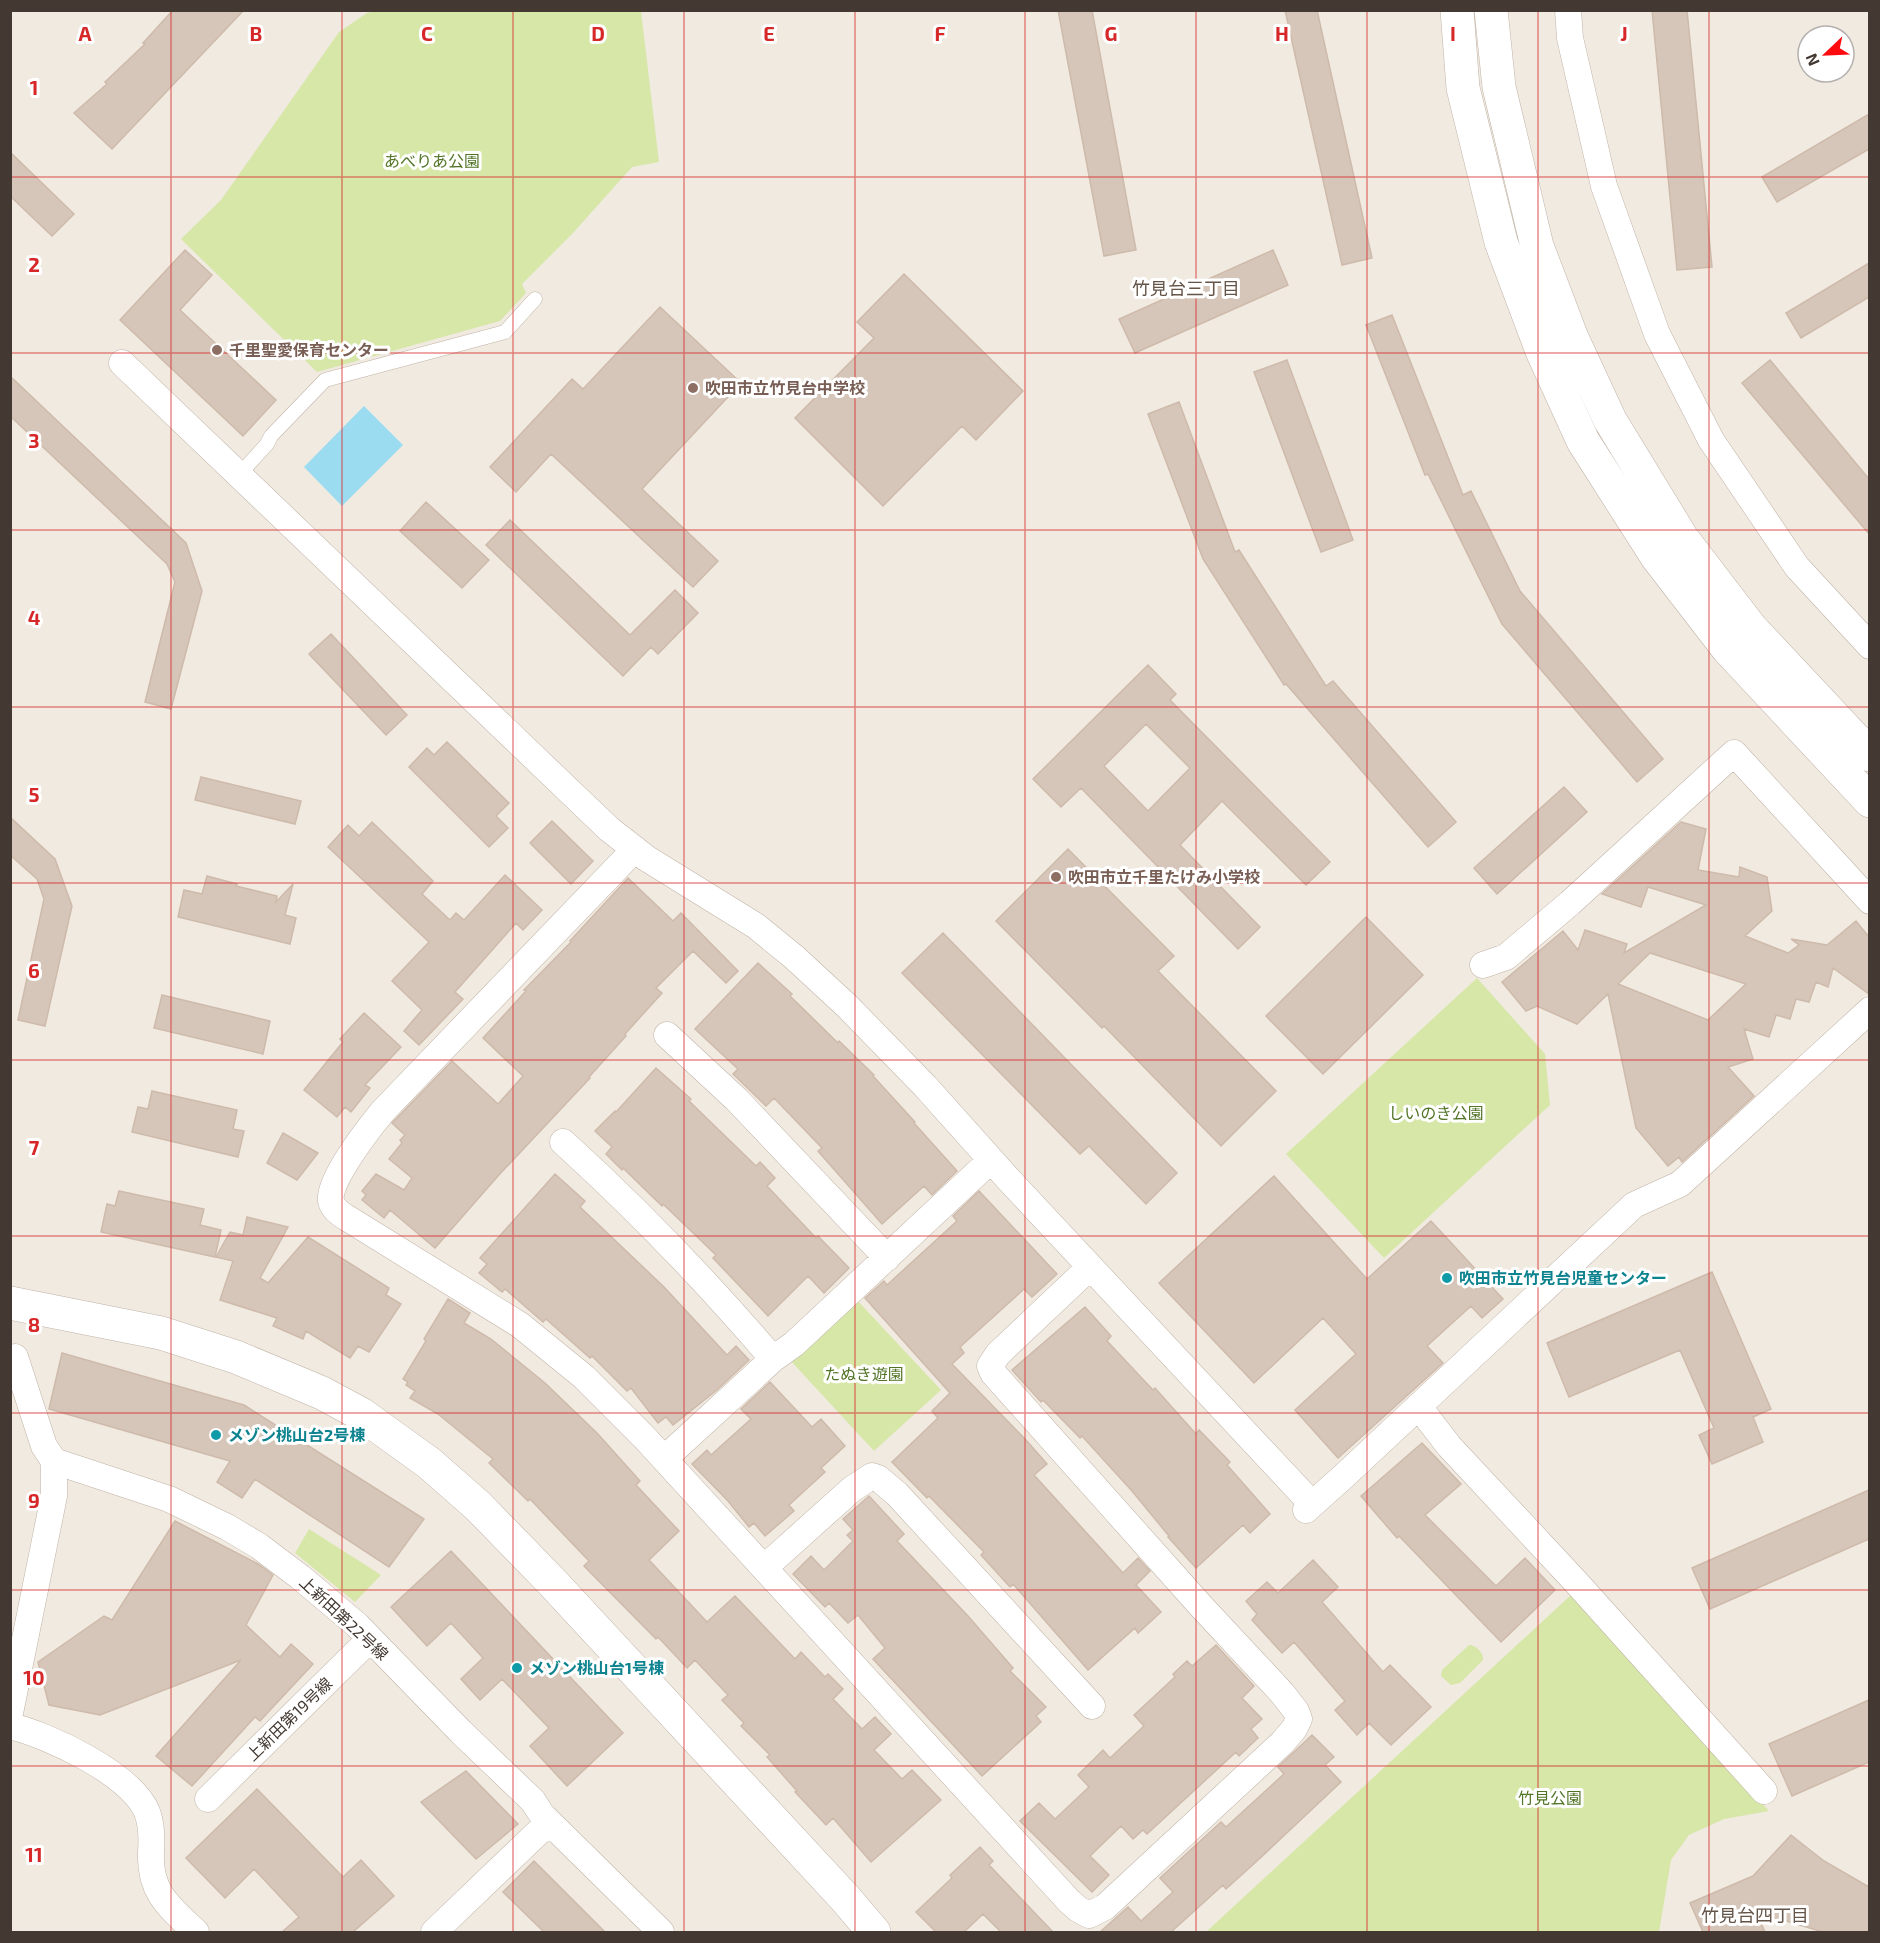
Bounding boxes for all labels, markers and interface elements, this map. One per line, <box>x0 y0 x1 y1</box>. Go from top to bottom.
text: A <box>78 21 92 45</box>
text: B <box>250 21 262 45</box>
text: C <box>421 21 433 45</box>
text: D <box>591 21 605 45</box>
text: E <box>763 21 775 45</box>
text: F <box>934 21 946 45</box>
text: G <box>1105 21 1117 45</box>
text: H <box>1275 21 1289 45</box>
text: I <box>1450 21 1456 45</box>
text: J <box>1620 21 1628 45</box>
north arrow <box>1796 24 1856 84</box>
text: N <box>1801 51 1823 69</box>
text: 1 <box>30 75 38 99</box>
park label: あべりあ公園 <box>384 151 480 170</box>
text: 2 <box>28 252 40 276</box>
district label: 竹見台三丁目 <box>1132 277 1240 299</box>
place label: 千里聖愛保育センター <box>229 340 389 359</box>
marker: 千里聖愛保育センター <box>210 343 224 357</box>
place label: 吹田市立竹見台中学校 <box>705 378 865 397</box>
marker: 吹田市立竹見台中学校 <box>686 381 700 395</box>
text: 3 <box>28 428 40 452</box>
text: 4 <box>28 605 41 629</box>
text: 5 <box>28 782 40 806</box>
place label: 吹田市立千里たけみ小学校 <box>1068 867 1260 886</box>
marker: 吹田市立千里たけみ小学校 <box>1049 870 1063 884</box>
text: 6 <box>28 958 40 982</box>
park label: しいのき公園 <box>1388 1103 1484 1122</box>
text: 7 <box>29 1135 40 1159</box>
place label: 吹田市立竹見台児童センター <box>1459 1268 1667 1287</box>
marker: 吹田市立竹見台児童センター <box>1440 1271 1454 1285</box>
text: 8 <box>28 1312 40 1336</box>
park label: たぬき遊園 <box>824 1364 904 1383</box>
place label: メゾン桃山台2号棟 <box>228 1425 365 1444</box>
marker: メゾン桃山台2号棟 <box>209 1428 223 1442</box>
text: 9 <box>28 1488 40 1512</box>
street label: 上新田第22号線 <box>296 1572 393 1663</box>
place label: メゾン桃山台1号棟 <box>529 1658 664 1677</box>
marker: メゾン桃山台1号棟 <box>510 1661 524 1675</box>
text: 10 <box>23 1665 45 1689</box>
street label: 上新田第19号線 <box>242 1673 335 1764</box>
park label: 竹見公園 <box>1518 1788 1582 1807</box>
text: 11 <box>25 1842 43 1866</box>
district label: 竹見台四丁目 <box>1701 1904 1809 1926</box>

